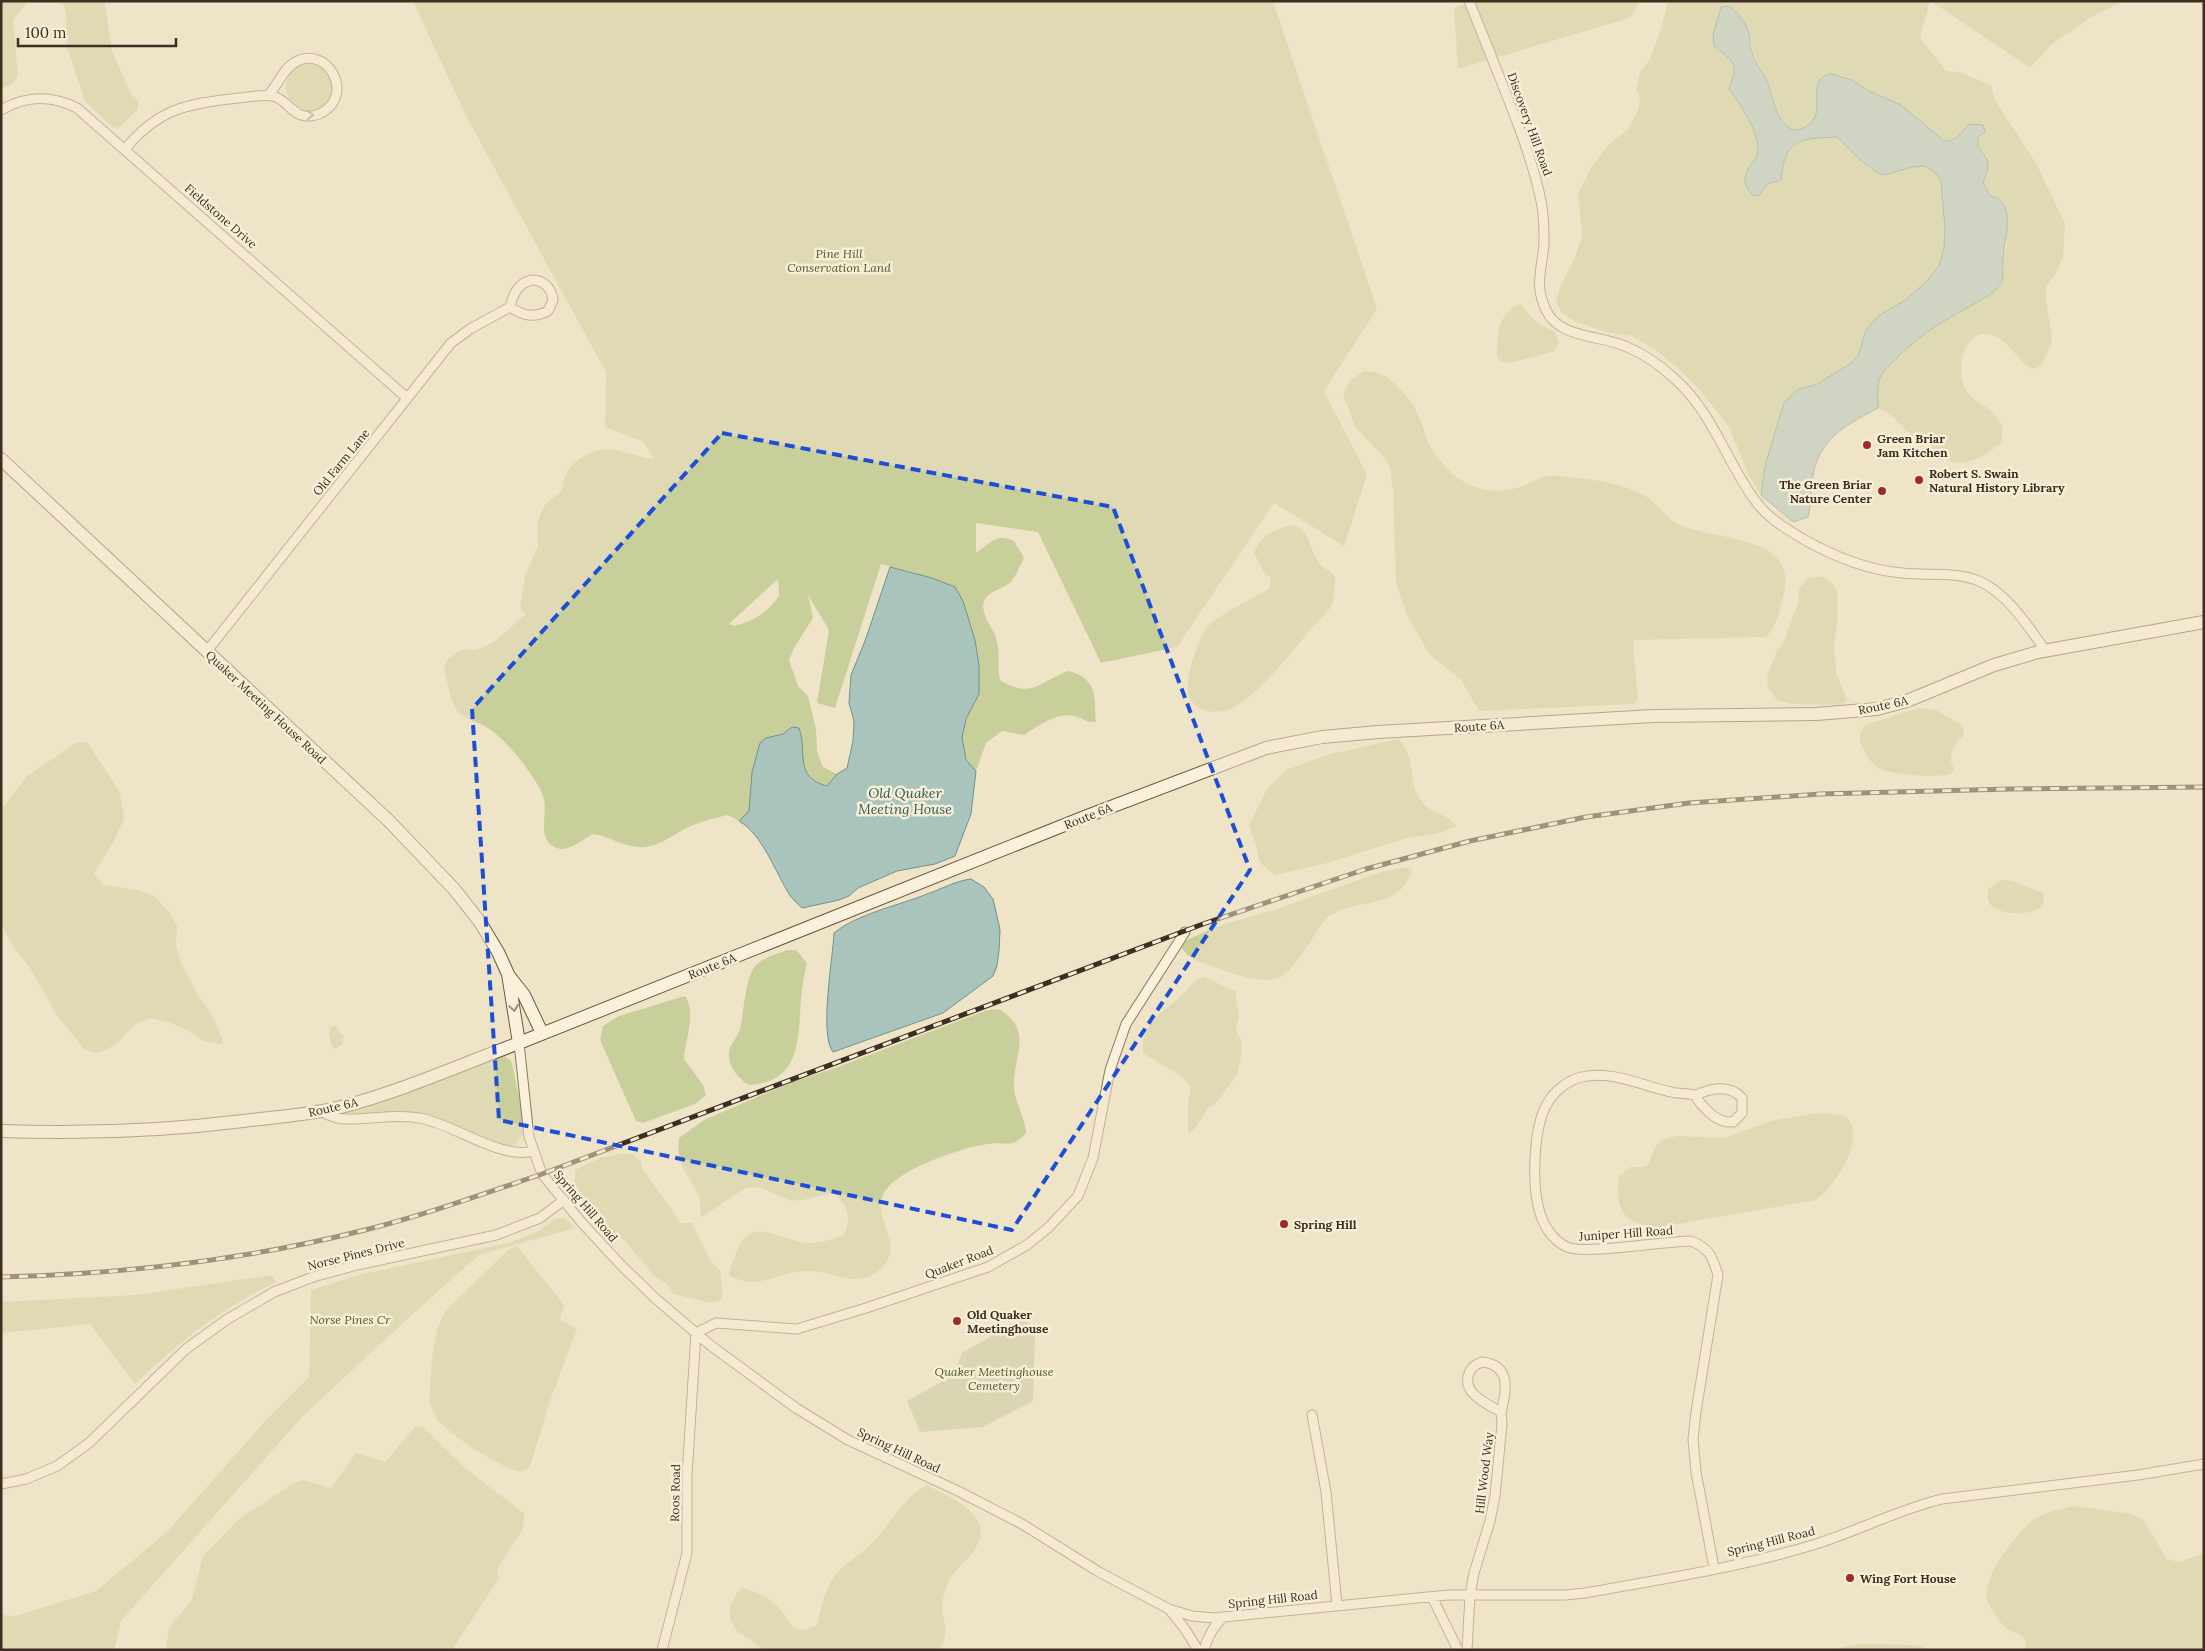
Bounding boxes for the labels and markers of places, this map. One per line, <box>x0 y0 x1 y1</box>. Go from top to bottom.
place label: Green Briar Jam Kitchen <box>1877 431 1948 460</box>
marker: Green Briar Jam Kitchen <box>1861 439 1873 451</box>
place label: Robert S. Swain Natural History Library <box>1929 466 2065 495</box>
marker: Robert S. Swain Natural History Library <box>1913 474 1925 486</box>
place label: The Green Briar Nature Center <box>1779 477 1872 506</box>
marker: The Green Briar Nature Center <box>1876 485 1888 497</box>
place label: Spring Hill <box>1294 1217 1357 1232</box>
marker: Spring Hill <box>1278 1218 1290 1230</box>
place label: Old Quaker Meetinghouse <box>967 1307 1049 1336</box>
marker: Old Quaker Meetinghouse <box>951 1315 963 1327</box>
place label: Wing Fort House <box>1860 1571 1957 1586</box>
marker: Wing Fort House <box>1844 1572 1856 1584</box>

